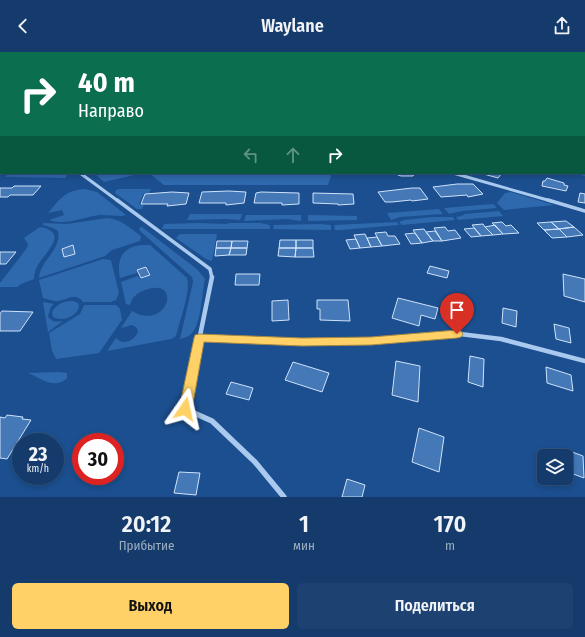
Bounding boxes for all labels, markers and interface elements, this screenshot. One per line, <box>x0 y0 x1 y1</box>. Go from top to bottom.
icon: back <box>12 15 34 37</box>
text: Waylane <box>261 15 324 37</box>
icon: share <box>551 15 573 37</box>
text: 40 m <box>78 66 135 99</box>
icon: right <box>12 68 64 120</box>
text: Направо <box>78 100 144 122</box>
icon: left <box>240 144 262 166</box>
icon: ahead <box>282 144 304 166</box>
icon: right <box>324 144 346 166</box>
pin <box>440 293 474 334</box>
icon: arrive <box>446 299 468 321</box>
position arrow <box>164 388 206 430</box>
speed limit sign: 30 <box>72 433 124 485</box>
text: 23 <box>29 442 47 466</box>
map controls <box>537 449 573 485</box>
button: layers <box>537 449 573 485</box>
text: km/h <box>27 463 49 475</box>
text: 20:12 <box>122 510 171 538</box>
text: 1 <box>299 510 309 538</box>
text: 170 <box>434 510 466 538</box>
text: Прибытие <box>119 538 174 553</box>
text: мин <box>293 538 315 553</box>
text: m <box>445 538 455 553</box>
button: Выход <box>12 583 289 629</box>
button: Поделиться <box>297 583 573 629</box>

